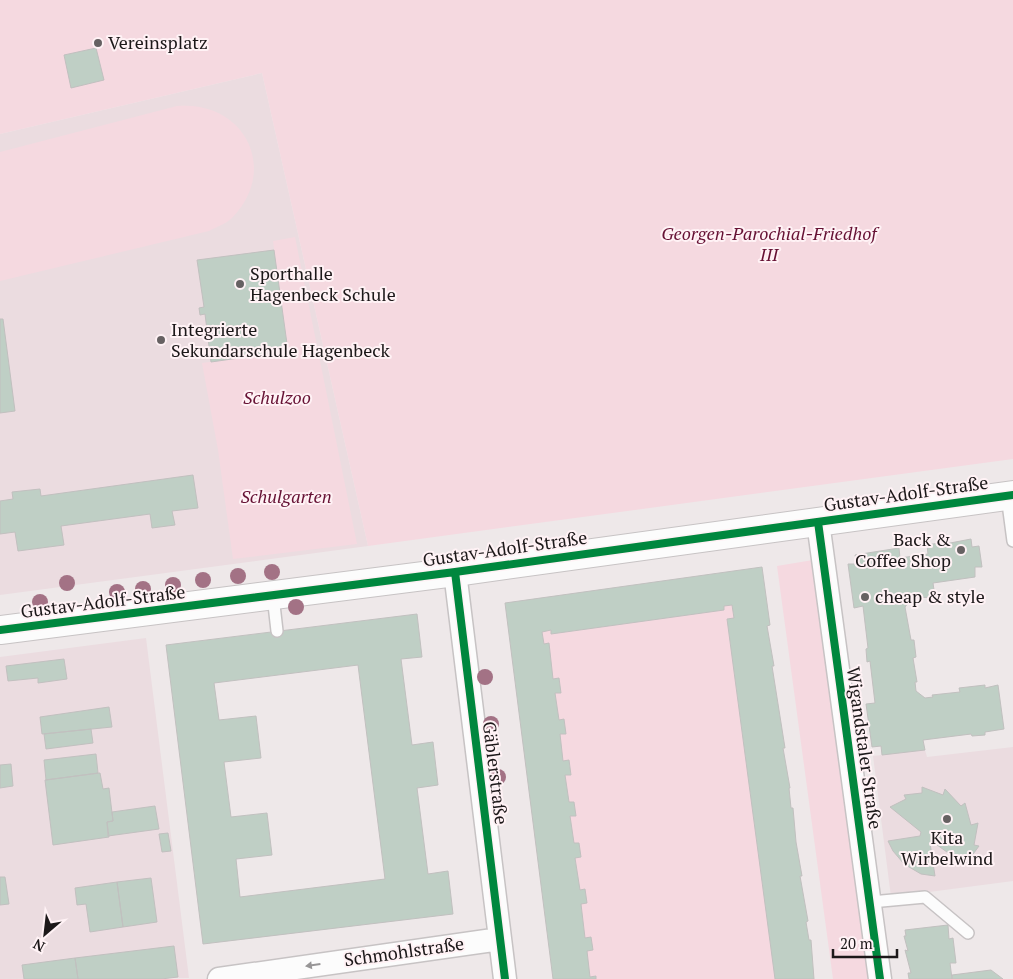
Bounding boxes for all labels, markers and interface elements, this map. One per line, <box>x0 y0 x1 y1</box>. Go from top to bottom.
place label: Vereinsplatz <box>108 30 208 54</box>
marker: Vereinsplatz <box>92 37 104 49</box>
park label: Georgen-Parochial-Friedhof III <box>661 221 880 266</box>
place label: Sporthalle Hagenbeck Schule <box>250 261 396 306</box>
marker: Sporthalle Hagenbeck Schule <box>234 278 246 290</box>
place label: Integrierte Sekundarschule Hagenbeck <box>171 317 391 362</box>
marker: Integrierte Sekundarschule Hagenbeck <box>155 334 167 346</box>
park label: Schulzoo <box>243 385 311 409</box>
street label: Gustav-Adolf-Straße <box>822 470 990 516</box>
park label: Schulgarten <box>240 484 332 508</box>
street label: Gustav-Adolf-Straße <box>421 525 589 571</box>
place label: Back & Coffee Shop <box>855 527 951 572</box>
marker: Back & Coffee Shop <box>955 544 967 556</box>
street label: Gustav-Adolf-Straße <box>19 579 187 623</box>
place label: cheap & style <box>875 584 985 608</box>
marker: cheap & style <box>859 591 871 603</box>
street label: Wigandstaler Straße <box>842 665 888 831</box>
street label: Gäblerstraße <box>478 720 514 826</box>
marker: Kita Wirbelwind <box>941 813 953 825</box>
place label: Kita Wirbelwind <box>901 825 993 870</box>
north arrow <box>20 909 70 959</box>
scale bar <box>833 926 897 958</box>
street label: Schmohlstraße <box>342 931 465 971</box>
text: 20 m <box>840 933 873 953</box>
text: N <box>29 935 48 957</box>
one-way arrow <box>305 962 321 970</box>

